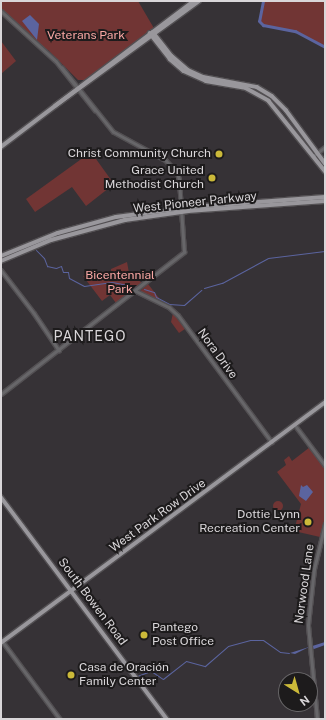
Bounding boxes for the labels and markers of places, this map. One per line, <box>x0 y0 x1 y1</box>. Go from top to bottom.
place label: Christ Community Church <box>68 147 211 161</box>
marker: Christ Community Church <box>214 149 224 159</box>
place label: Grace United Methodist Church <box>105 164 204 192</box>
marker: Grace United Methodist Church <box>207 173 217 183</box>
place label: Dottie Lynn Recreation Center <box>199 508 300 536</box>
marker: Dottie Lynn Recreation Center <box>303 517 313 527</box>
place label: Pantego Post Office <box>152 621 214 649</box>
marker: Pantego Post Office <box>139 630 149 640</box>
place label: Casa de Oración Family Center <box>79 661 169 689</box>
marker: Casa de Oración Family Center <box>66 670 76 680</box>

